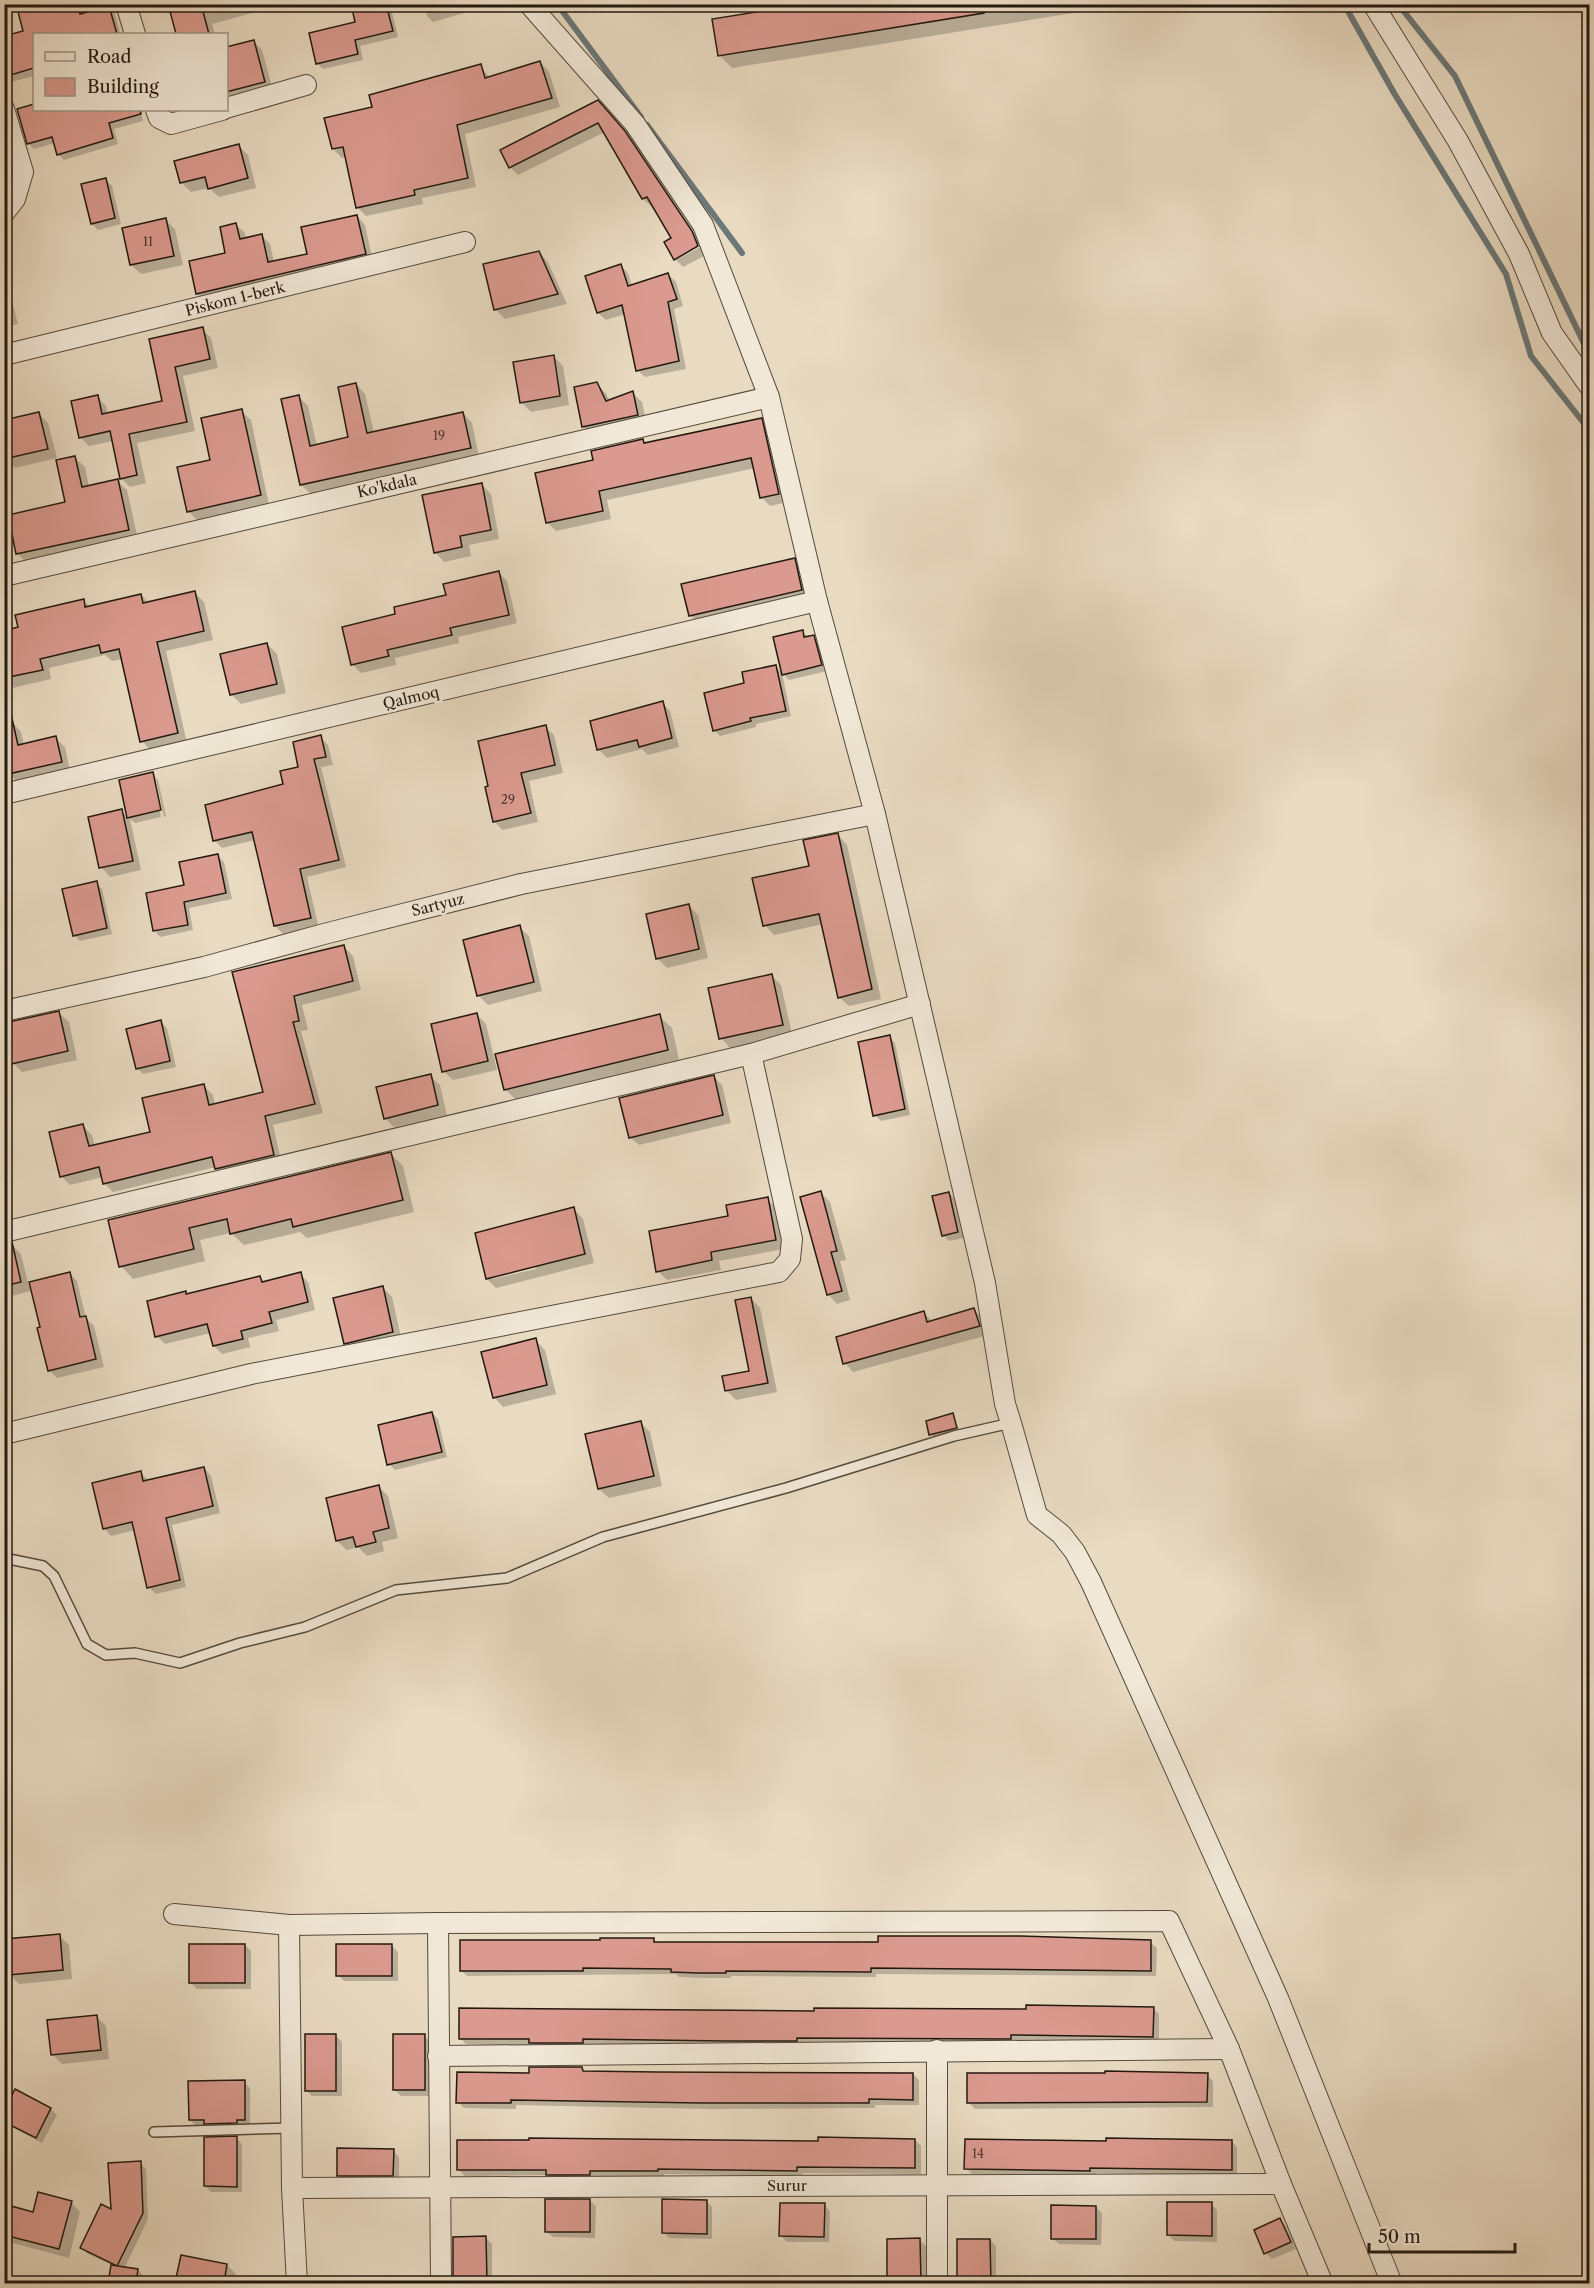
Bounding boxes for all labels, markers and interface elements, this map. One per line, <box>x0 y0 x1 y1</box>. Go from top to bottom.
legend <box>33 33 228 111</box>
text: Road <box>87 46 132 68</box>
text: Building <box>87 76 159 98</box>
house number: 11 <box>143 234 153 249</box>
street label: Piskom 1-berk <box>183 277 288 320</box>
house number: 19 <box>433 428 445 443</box>
street label: Ko'kdala <box>355 469 419 502</box>
street label: Qalmoq <box>381 682 441 713</box>
house number: 29 <box>501 792 515 807</box>
street label: Sartyuz <box>409 889 467 920</box>
house number: 14 <box>972 2146 984 2161</box>
street label: Surur <box>767 2176 808 2195</box>
scale bar <box>1369 2216 1514 2254</box>
text: 50 m <box>1378 2226 1421 2248</box>

